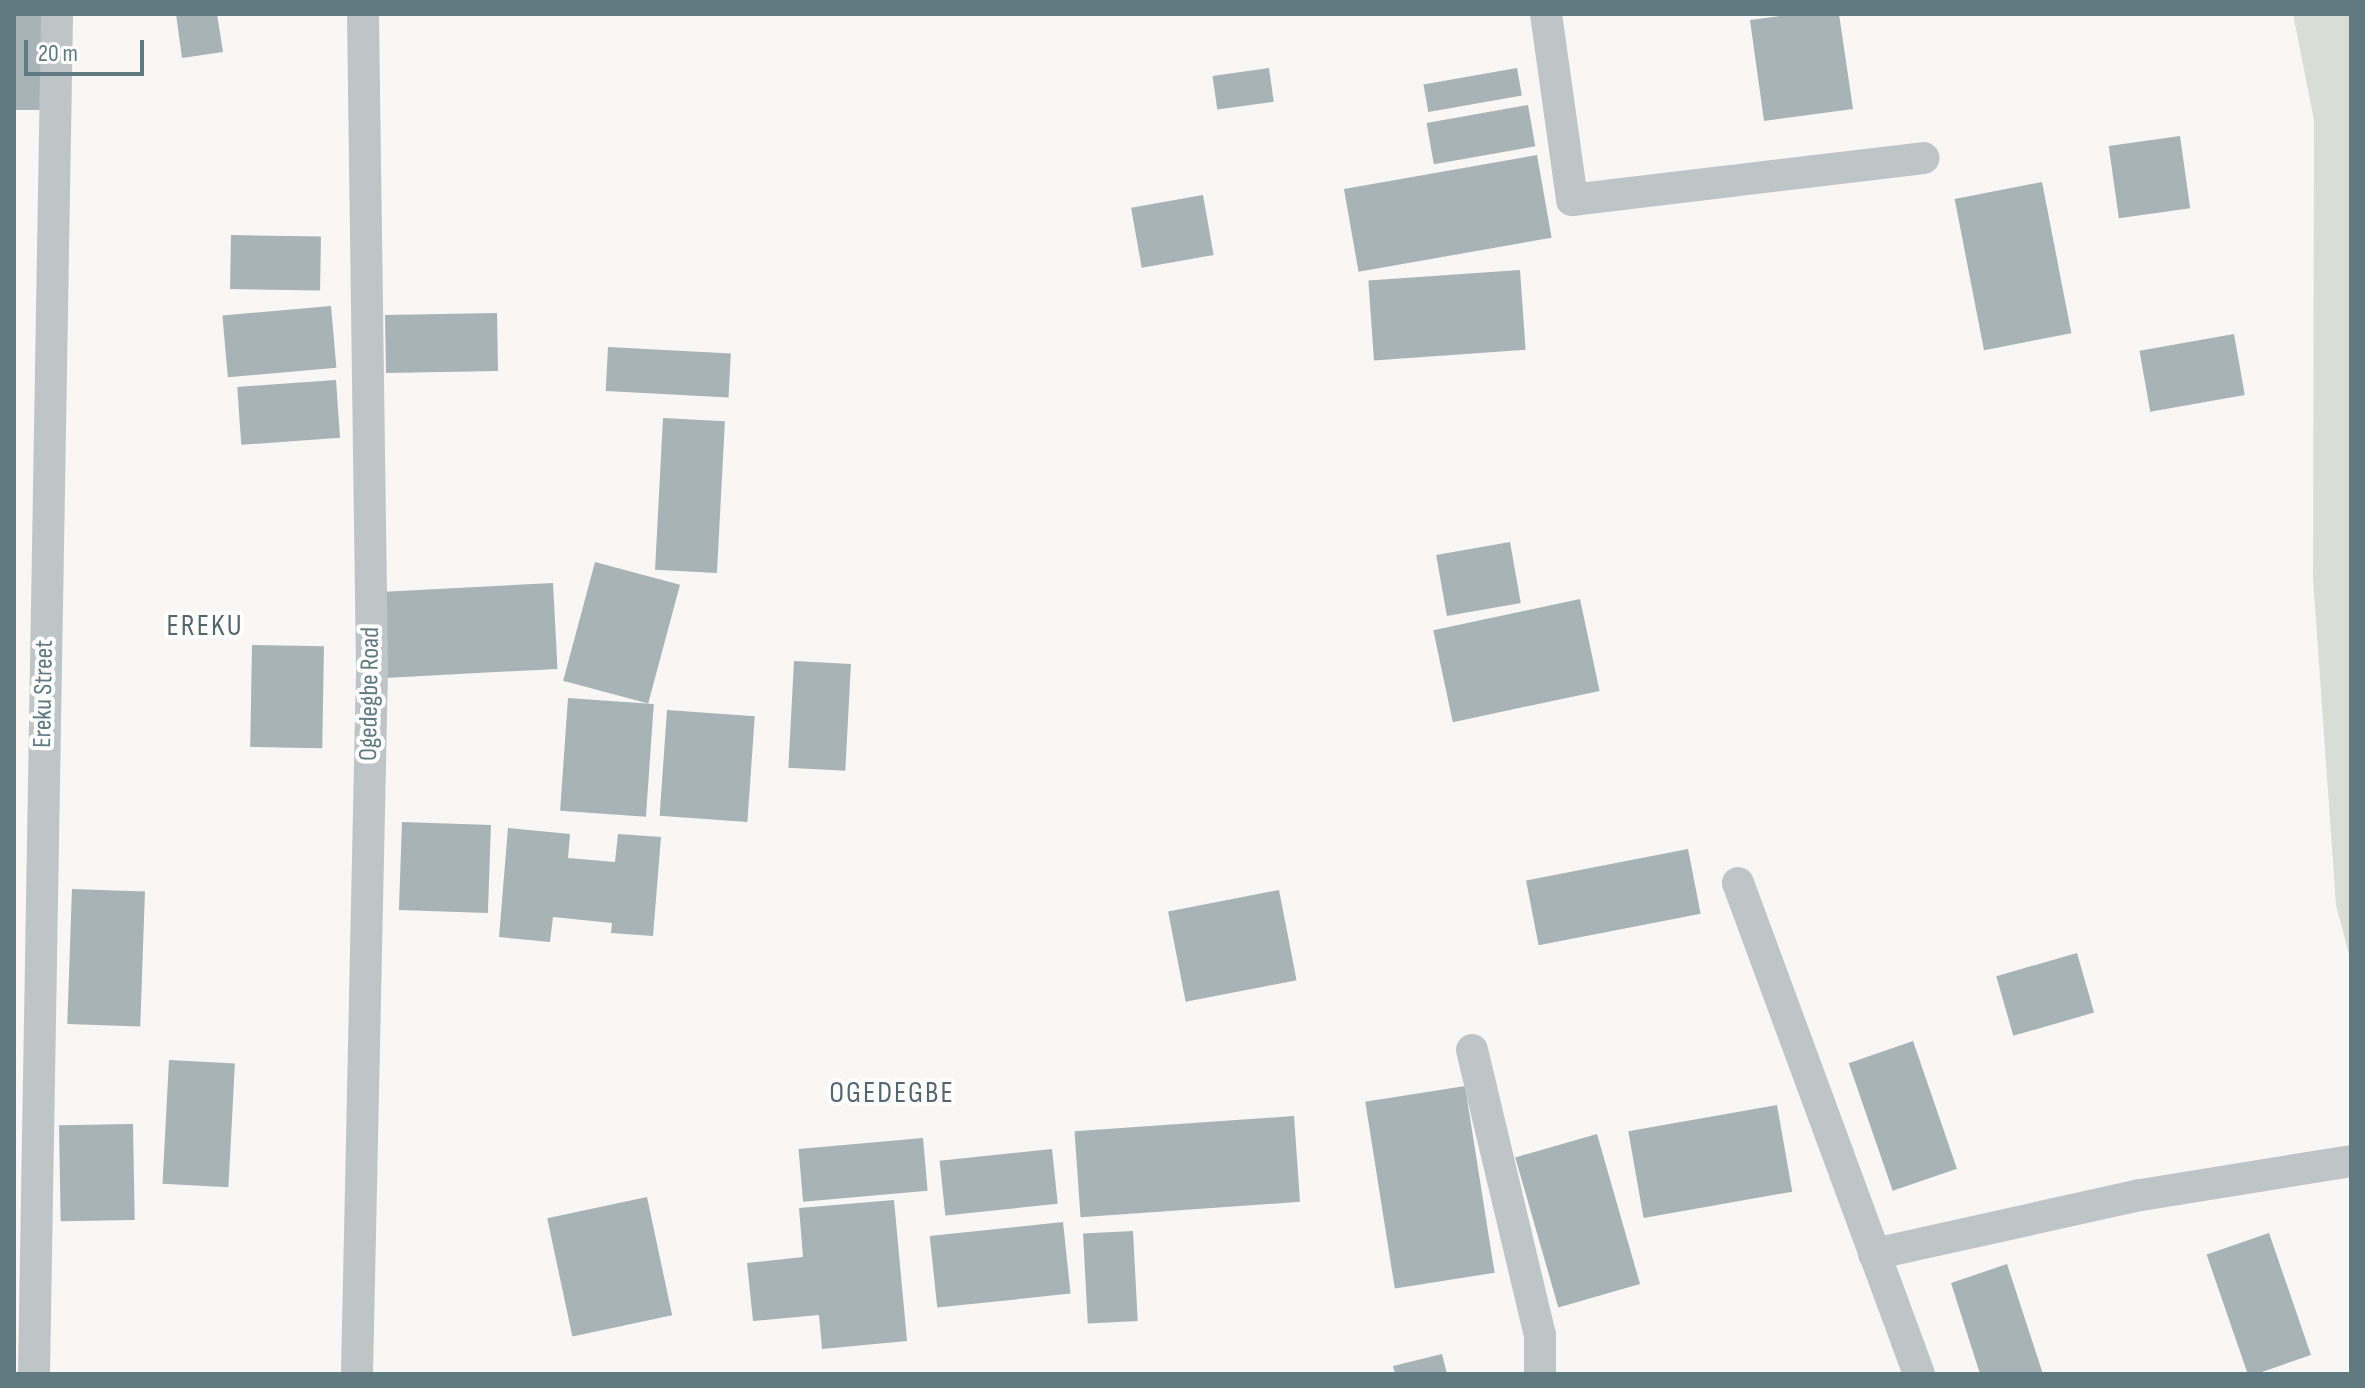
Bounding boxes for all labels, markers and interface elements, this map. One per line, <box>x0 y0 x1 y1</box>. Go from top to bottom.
scale bar <box>28 24 148 74</box>
text: 20 m <box>38 39 78 68</box>
district label: EREKU <box>166 608 244 644</box>
street label: Ogedegbe Road <box>353 627 387 761</box>
street label: Ereku Street <box>27 640 61 748</box>
district label: OGEDEGBE <box>829 1075 955 1111</box>

